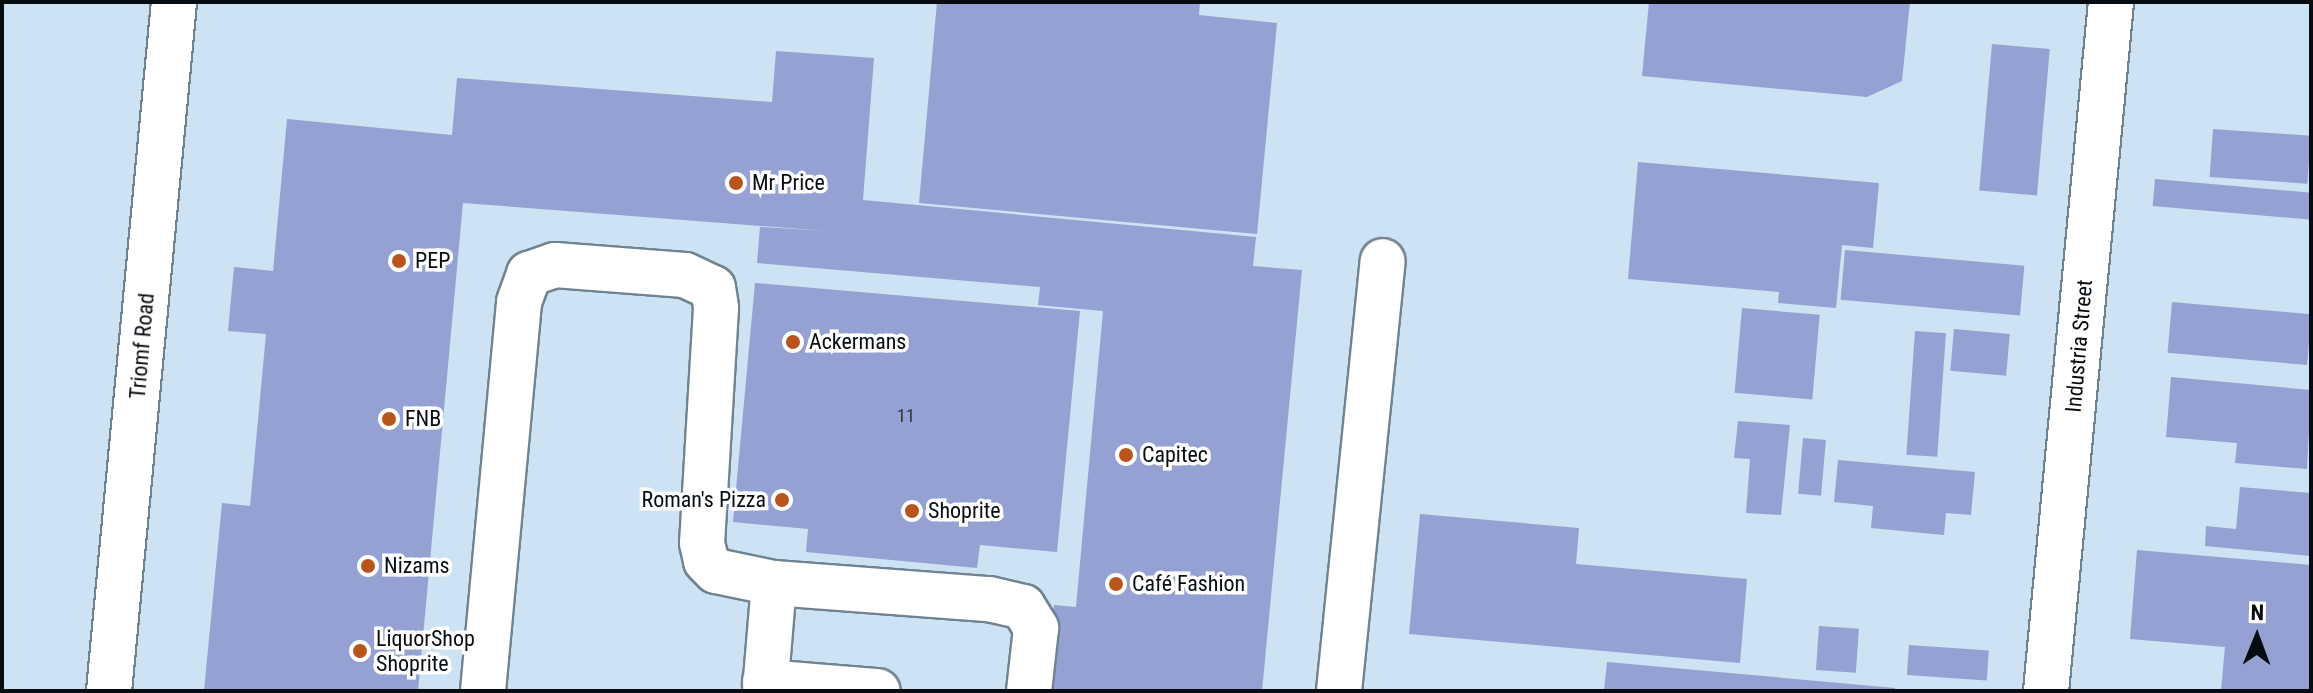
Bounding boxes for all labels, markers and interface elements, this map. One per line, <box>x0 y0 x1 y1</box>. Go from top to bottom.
place label: Mr Price <box>752 170 825 196</box>
marker: Mr Price <box>727 174 745 192</box>
place label: PEP <box>415 248 450 274</box>
marker: PEP <box>390 252 408 270</box>
street label: Industria Street <box>2060 279 2098 413</box>
street label: Triomf Road <box>124 292 160 400</box>
place label: Ackermans <box>809 329 906 355</box>
marker: Ackermans <box>784 333 802 351</box>
house number: 11 <box>897 405 915 427</box>
place label: FNB <box>405 406 441 432</box>
marker: FNB <box>380 410 398 428</box>
place label: Capitec <box>1142 442 1208 468</box>
marker: Capitec <box>1117 446 1135 464</box>
place label: Roman's Pizza <box>641 487 766 513</box>
marker: Roman's Pizza <box>773 491 791 509</box>
place label: Shoprite <box>928 498 1000 524</box>
marker: Shoprite <box>903 502 921 520</box>
place label: Nizams <box>384 553 449 579</box>
marker: Nizams <box>359 557 377 575</box>
place label: Café Fashion <box>1132 571 1245 597</box>
marker: Café Fashion <box>1107 575 1125 593</box>
north arrow <box>2217 597 2297 677</box>
text: N <box>2250 600 2264 625</box>
place label: LiquorShop Shoprite <box>376 625 475 676</box>
marker: LiquorShop Shoprite <box>351 642 369 660</box>

